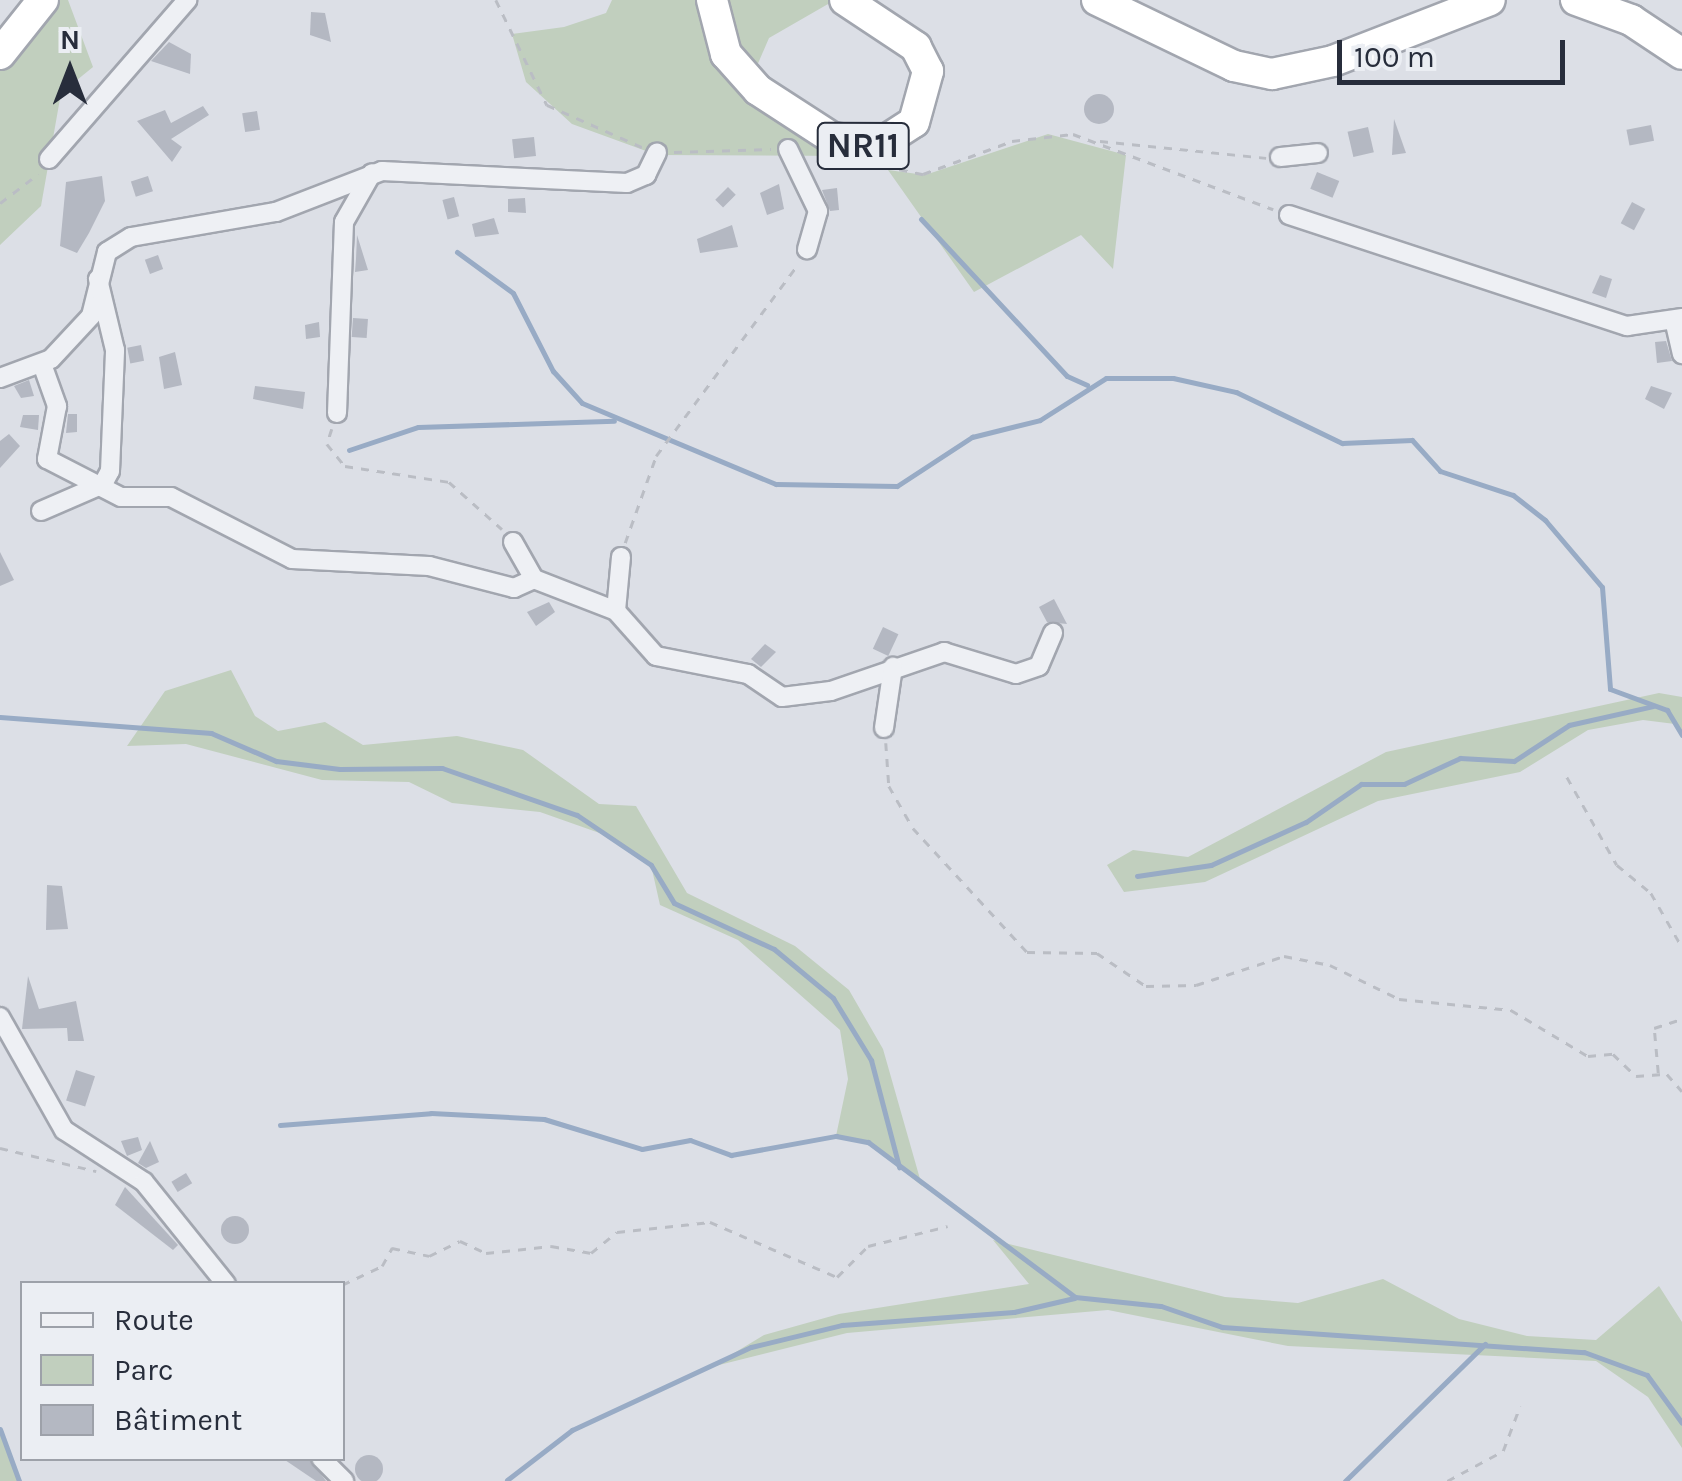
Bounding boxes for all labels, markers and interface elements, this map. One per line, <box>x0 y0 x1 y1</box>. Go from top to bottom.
north arrow <box>20 20 120 120</box>
scale bar <box>1342 20 1570 82</box>
text: N <box>60 23 80 56</box>
text: 100 m <box>1354 39 1435 75</box>
road number: NR11 <box>816 116 910 176</box>
legend <box>20 1281 345 1461</box>
text: Route <box>114 1302 194 1338</box>
text: Parc <box>114 1352 173 1388</box>
text: Bâtiment <box>114 1402 242 1438</box>

